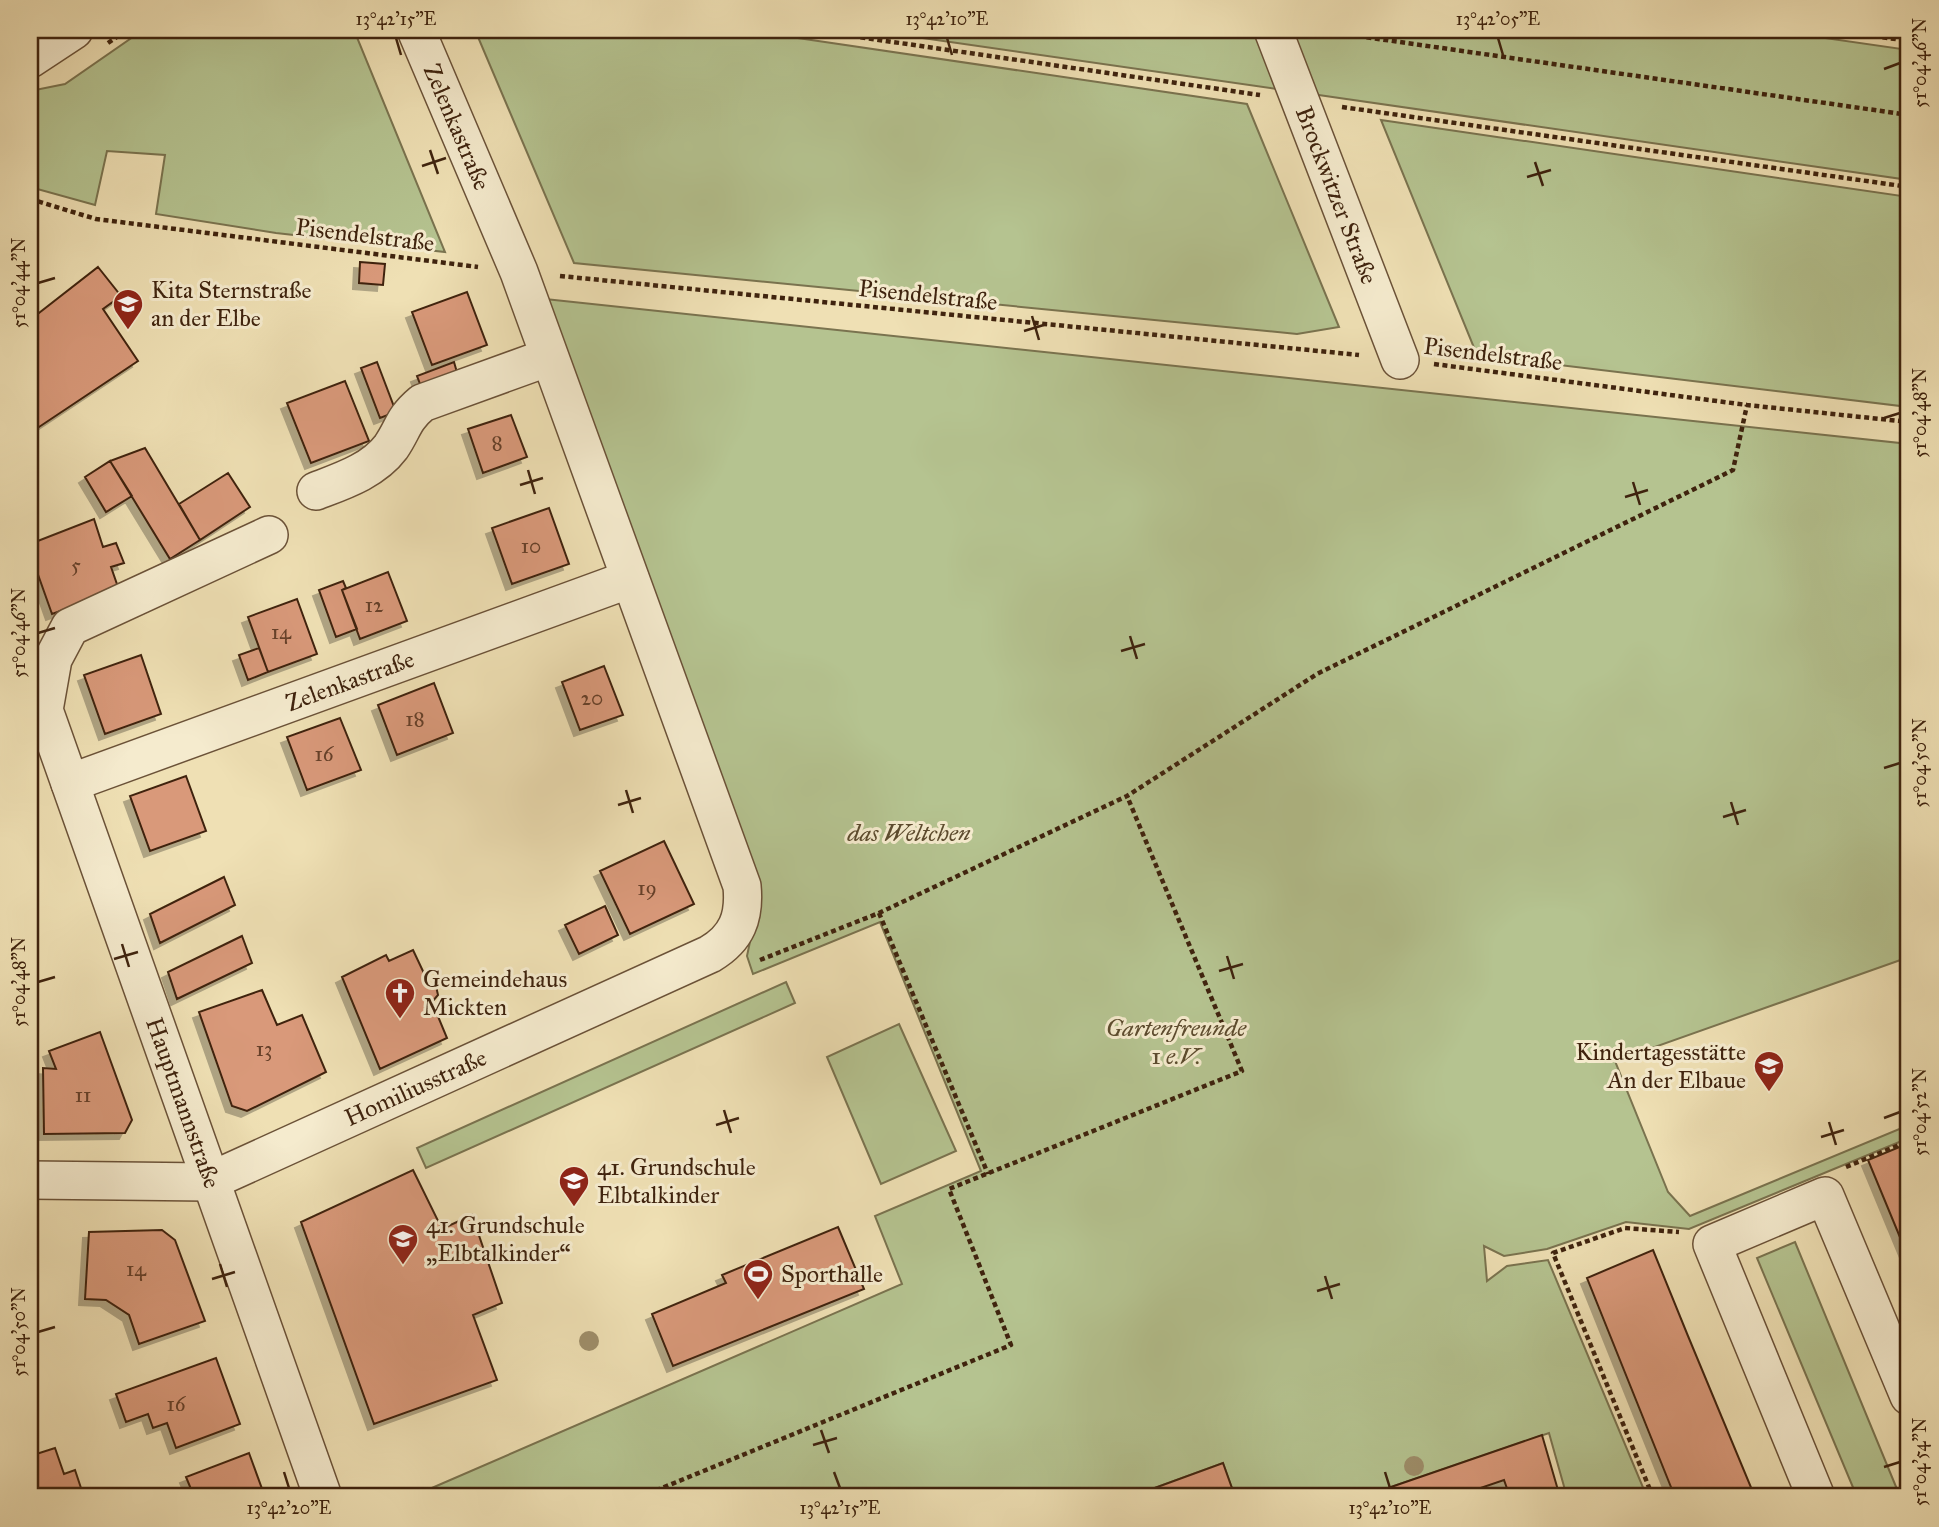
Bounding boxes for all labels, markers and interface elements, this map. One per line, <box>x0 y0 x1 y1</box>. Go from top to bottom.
text: 13°42'15"E <box>356 8 437 30</box>
text: 13°42'10"E <box>906 8 989 30</box>
text: 13°42'05"E <box>1456 8 1540 30</box>
text: 51°04'46"N <box>1909 18 1931 108</box>
street label: Zelenkastraße <box>417 59 497 195</box>
street label: Brockwitzer Straße <box>1289 102 1384 288</box>
street label: Pisendelstraße <box>294 212 436 258</box>
text: 51°04'44"N <box>8 238 30 328</box>
street label: Pisendelstraße <box>857 273 999 317</box>
place label: Kita Sternstraße an der Elbe <box>151 275 311 333</box>
school or university icon: Kita Sternstraße an der Elbe <box>111 287 145 331</box>
street label: Pisendelstraße <box>1422 331 1564 377</box>
text: 51°04'48"N <box>1909 368 1931 458</box>
house number: 8 <box>491 430 503 456</box>
house number: 10 <box>521 533 541 559</box>
house number: 5 <box>71 552 81 578</box>
text: 51°04'46"N <box>8 588 30 678</box>
house number: 12 <box>365 592 384 618</box>
house number: 14 <box>271 619 292 645</box>
street label: Zelenkastraße <box>282 644 418 718</box>
house number: 20 <box>581 685 603 711</box>
house number: 18 <box>405 706 425 732</box>
text: 51°04'50"N <box>1909 718 1931 808</box>
house number: 16 <box>314 741 335 767</box>
park label: das Weltchen <box>847 818 971 848</box>
house number: 19 <box>637 875 657 901</box>
text: 51°04'48"N <box>8 937 30 1027</box>
place label: Gemeindehaus Mickten <box>423 964 567 1022</box>
church icon: Gemeindehaus Mickten <box>383 976 417 1020</box>
street label: Hauptmannstraße <box>139 1013 227 1192</box>
park label: Gartenfreunde 1 e.V. <box>1106 1013 1247 1071</box>
house number: 13 <box>256 1036 272 1062</box>
place label: Kindertagesstätte An der Elbaue <box>1575 1037 1746 1095</box>
street label: Homiliusstraße <box>340 1042 491 1133</box>
school or university icon: Kindertagesstätte An der Elbaue <box>1752 1049 1786 1093</box>
text: 51°04'52"N <box>1909 1068 1931 1156</box>
house number: 11 <box>75 1082 91 1108</box>
place label: 41. Grundschule Elbtalkinder <box>597 1152 756 1210</box>
school or university icon: 41. Grundschule Elbtalkinder <box>557 1164 591 1208</box>
place label: 41. Grundschule „Elbtalkinder“ <box>426 1210 585 1268</box>
school or university icon: 41. Grundschule „Elbtalkinder“ <box>386 1222 420 1266</box>
house number: 14 <box>126 1256 147 1282</box>
sports icon: Sporthalle <box>741 1257 775 1301</box>
place label: Sporthalle <box>781 1259 883 1289</box>
text: 51°04'50"N <box>8 1287 30 1377</box>
house number: 16 <box>166 1391 187 1417</box>
text: 51°04'54"N <box>1909 1418 1931 1506</box>
text: 13°42'20"E <box>247 1497 332 1519</box>
text: 13°42'15"E <box>800 1497 881 1519</box>
text: 13°42'10"E <box>1349 1497 1432 1519</box>

